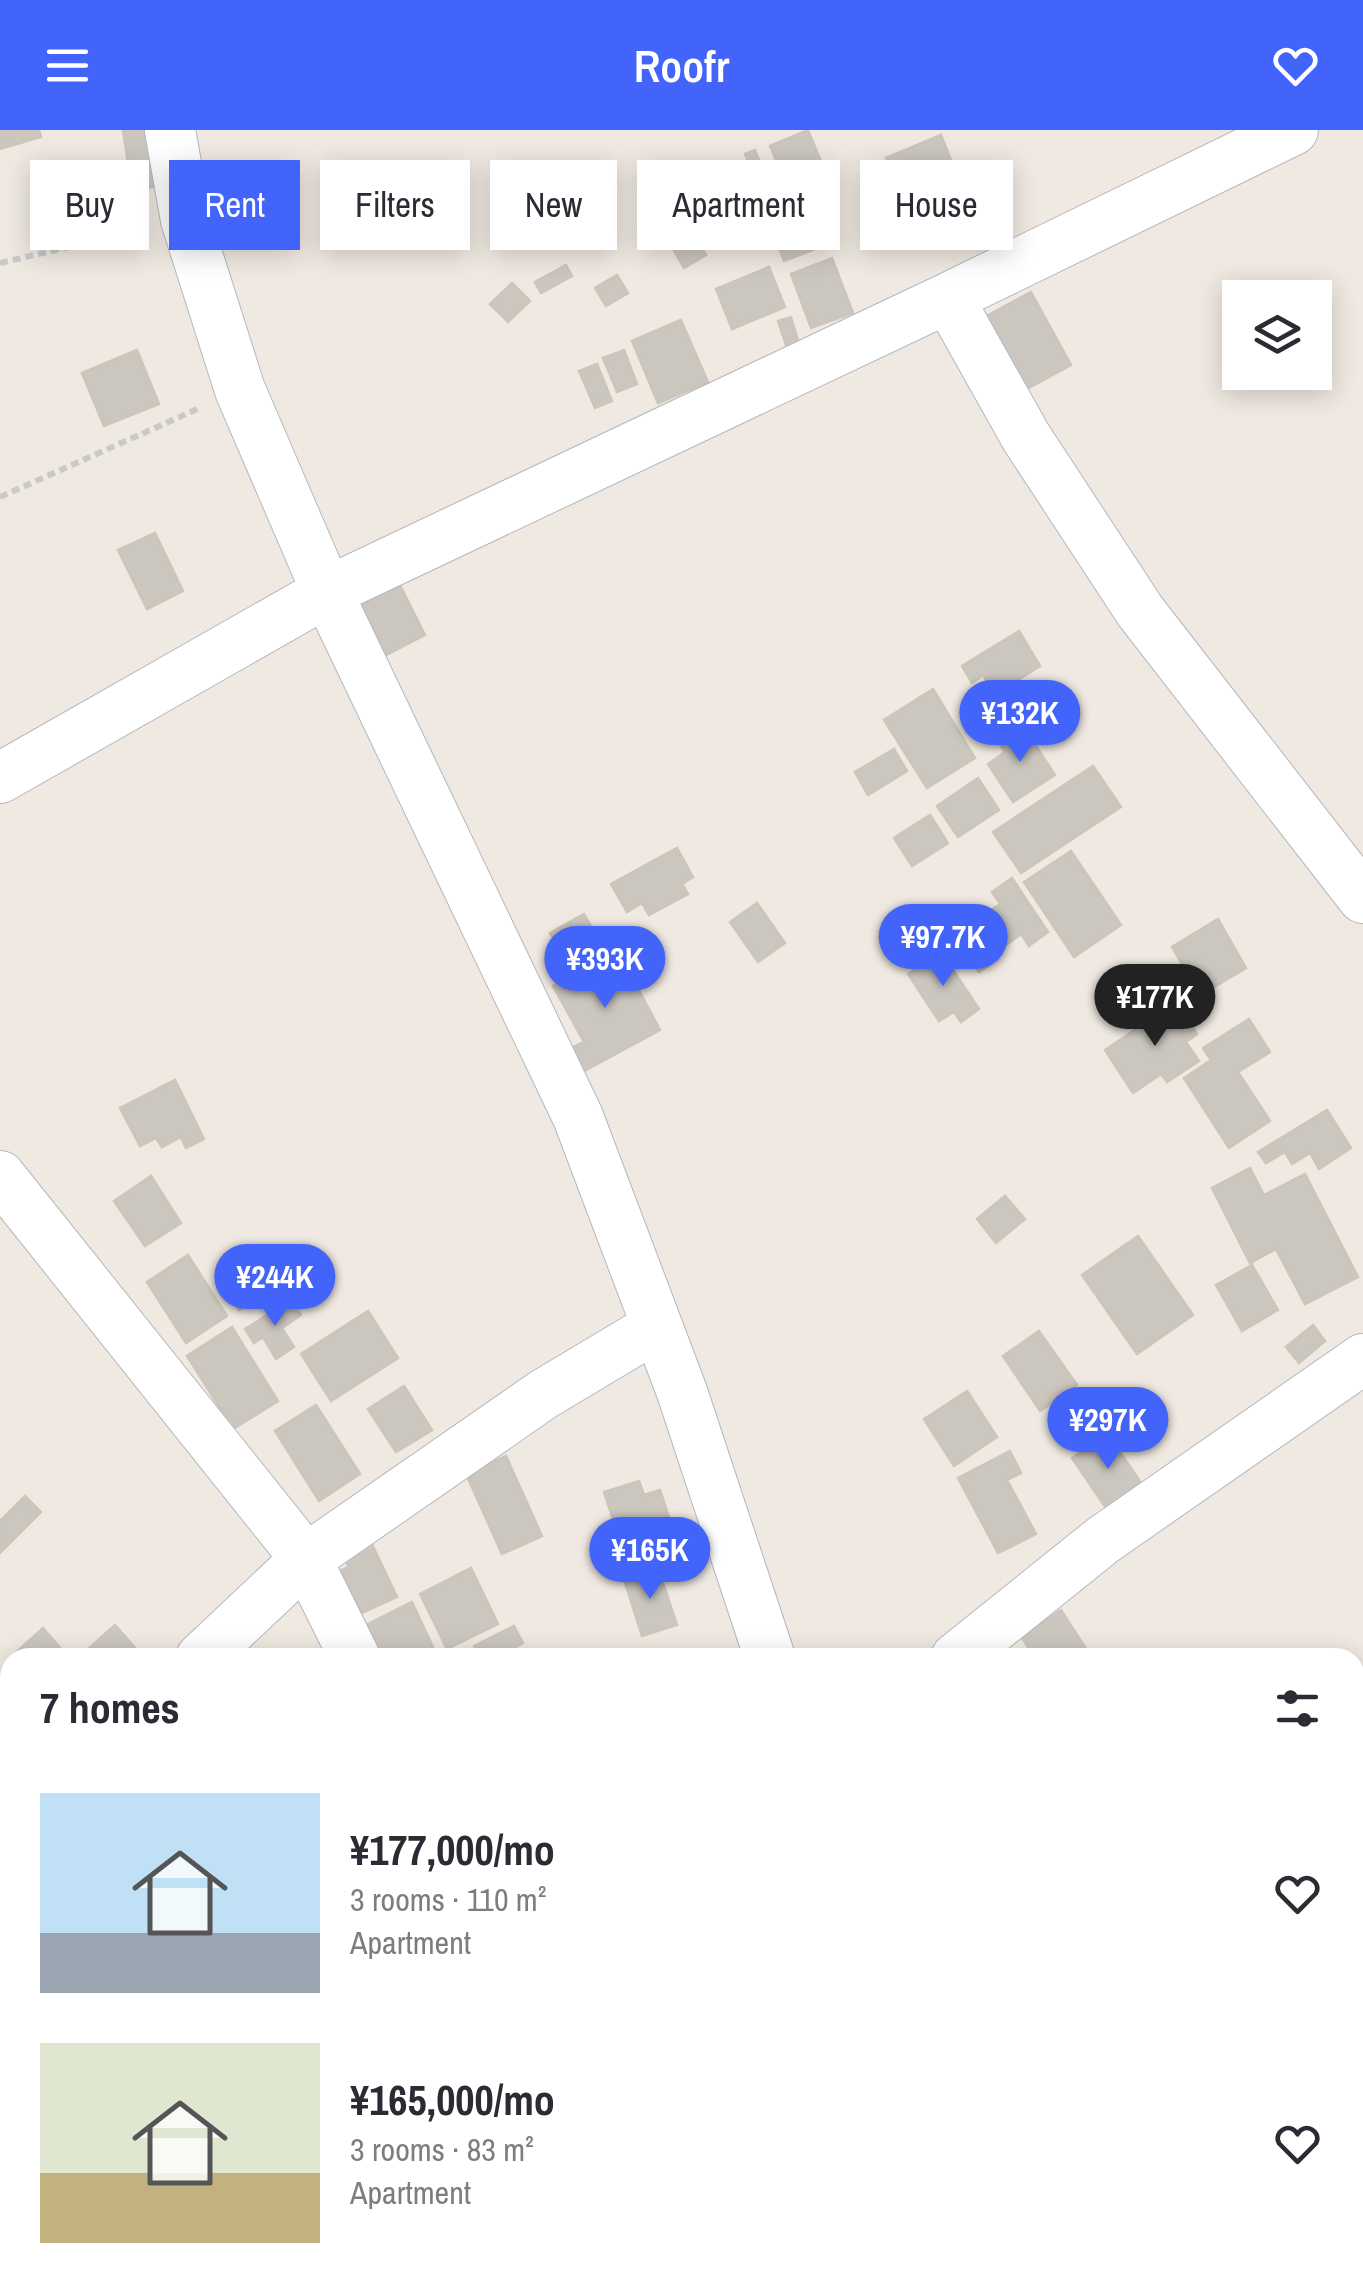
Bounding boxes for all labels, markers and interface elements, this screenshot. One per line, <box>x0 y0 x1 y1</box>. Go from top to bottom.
text: Roofr <box>634 35 729 96</box>
icon: menu <box>40 38 95 93</box>
icon: heart <box>1268 38 1323 93</box>
chip: Buy <box>30 160 149 250</box>
chip: Rent <box>169 160 300 250</box>
chip: Filters <box>320 160 470 250</box>
chip: New <box>490 160 617 250</box>
chip: Apartment <box>637 160 840 250</box>
chip: House <box>860 160 1013 250</box>
map controls <box>1222 280 1332 390</box>
button: layers <box>1222 280 1332 390</box>
pin: ¥132K <box>950 680 1090 765</box>
text: ¥132K <box>981 691 1059 734</box>
pin: ¥97.7K <box>862 904 1024 989</box>
text: ¥97.7K <box>901 915 985 958</box>
pin: ¥393K <box>535 926 675 1011</box>
text: ¥393K <box>566 937 644 980</box>
pin: ¥177K <box>1085 964 1225 1049</box>
text: ¥177K <box>1116 975 1194 1018</box>
pin: ¥244K <box>205 1244 345 1329</box>
text: ¥244K <box>236 1255 314 1298</box>
pin: ¥297K <box>1038 1387 1178 1472</box>
text: ¥297K <box>1069 1398 1147 1441</box>
pin: ¥165K <box>580 1517 720 1602</box>
text: ¥165K <box>611 1528 689 1571</box>
text: 7 homes <box>40 1680 180 1736</box>
icon: filters <box>1270 1681 1325 1736</box>
text: ¥177,000/mo <box>350 1822 555 1878</box>
icon: home <box>120 1833 240 1953</box>
icon: heart <box>1270 1866 1325 1921</box>
text: 3 rooms · 110 m² <box>350 1878 546 1921</box>
text: Apartment <box>350 1921 471 1964</box>
text: ¥165,000/mo <box>350 2072 555 2128</box>
icon: home <box>120 2083 240 2203</box>
icon: heart <box>1270 2116 1325 2171</box>
text: 3 rooms · 83 m² <box>350 2128 534 2171</box>
text: Apartment <box>350 2171 471 2214</box>

